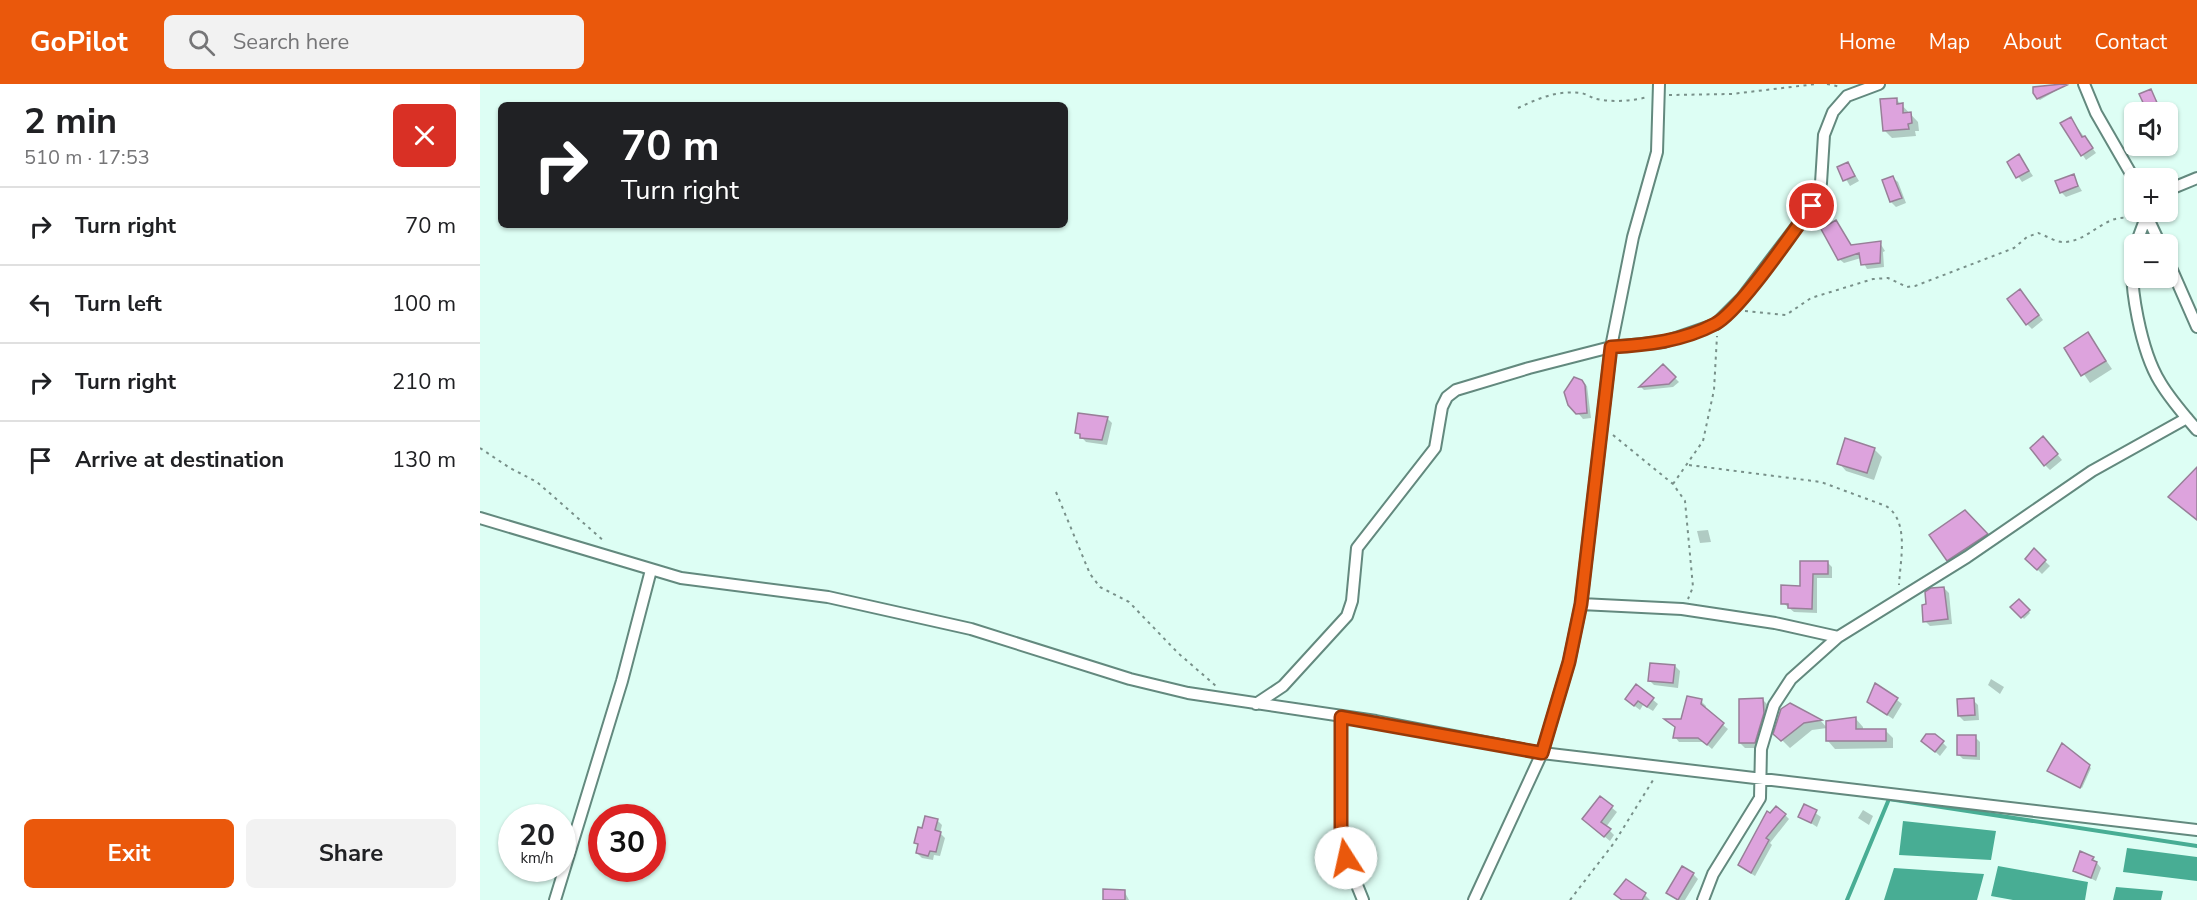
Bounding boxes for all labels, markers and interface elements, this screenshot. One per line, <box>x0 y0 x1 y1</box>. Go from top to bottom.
search box <box>164 15 584 69</box>
text: GoPilot <box>30 23 128 61</box>
icon: search <box>185 26 218 59</box>
text: Search here <box>233 27 349 57</box>
text: Home <box>1839 28 1896 56</box>
text: Map <box>1929 28 1970 56</box>
text: About <box>2003 28 2061 56</box>
text: Contact <box>2094 28 2167 56</box>
text: 2 min <box>24 97 117 146</box>
map controls <box>2124 102 2178 288</box>
button: sound <box>2124 102 2178 156</box>
button: close <box>393 104 456 167</box>
text: 70 m <box>621 118 720 175</box>
icon: right <box>522 126 600 204</box>
text: 510 m · 17:53 <box>24 144 150 171</box>
button: + <box>2124 168 2178 222</box>
text: Turn right <box>621 172 739 209</box>
pin <box>1786 180 1837 231</box>
icon: arrive <box>1795 189 1828 222</box>
icon: right <box>24 210 57 243</box>
text: Turn right <box>75 211 176 241</box>
text: 70 m <box>405 211 456 241</box>
button: − <box>2124 234 2178 288</box>
icon: left <box>24 288 57 321</box>
text: Turn left <box>75 289 162 319</box>
text: 100 m <box>392 289 456 319</box>
icon: right <box>24 366 57 399</box>
text: Turn right <box>75 367 176 397</box>
text: 210 m <box>392 367 456 397</box>
icon: arrive <box>24 444 57 477</box>
text: Arrive at destination <box>75 445 284 475</box>
text: 130 m <box>392 445 456 475</box>
speed limit sign: 30 <box>588 804 666 882</box>
text: 20 <box>519 815 555 856</box>
button: Exit <box>24 819 234 888</box>
button: Share <box>246 819 456 888</box>
position arrow <box>1314 826 1378 890</box>
text: km/h <box>520 848 554 868</box>

